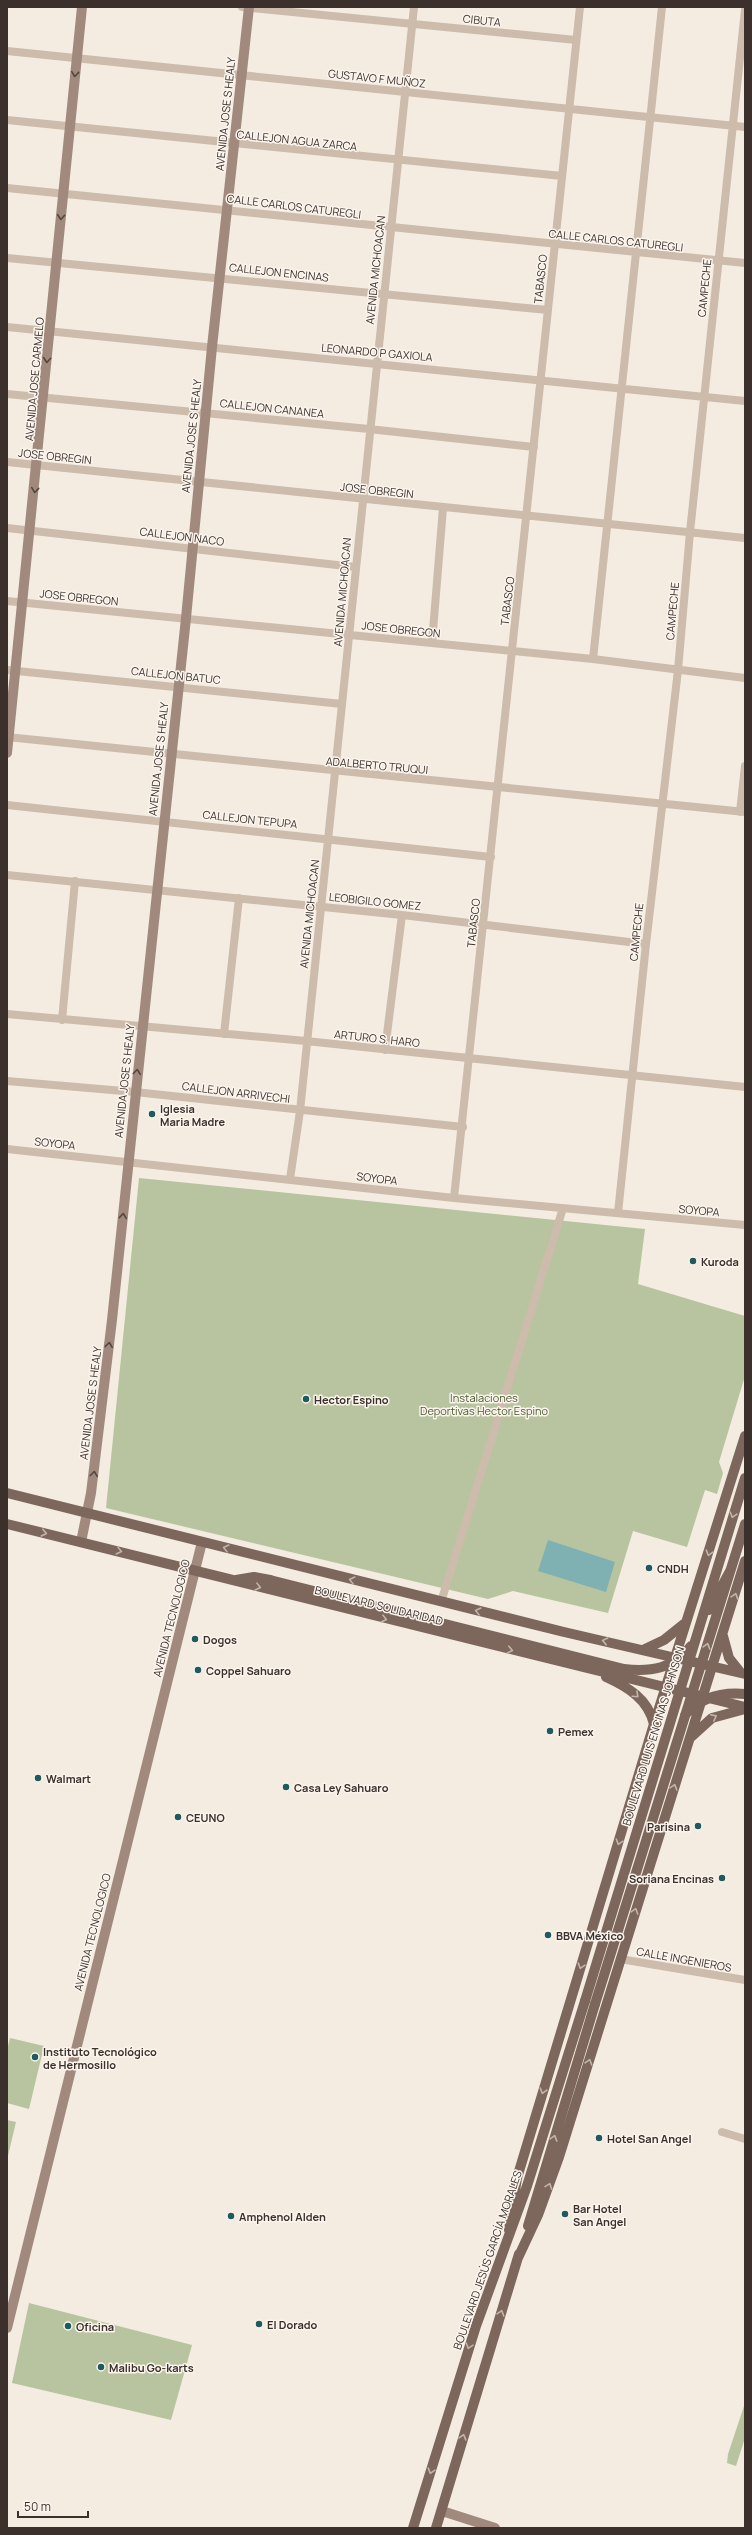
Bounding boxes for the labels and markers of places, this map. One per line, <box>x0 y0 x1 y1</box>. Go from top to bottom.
place label: Iglesia Maria Madre <box>160 1101 226 1129</box>
marker: Iglesia Maria Madre <box>147 1109 157 1119</box>
place label: Kuroda <box>701 1254 739 1269</box>
marker: Kuroda <box>688 1256 698 1266</box>
place label: Hector Espino <box>314 1392 389 1407</box>
marker: Hector Espino <box>301 1394 311 1404</box>
place label: CNDH <box>657 1561 689 1576</box>
marker: CNDH <box>644 1563 654 1573</box>
place label: Dogos <box>203 1632 237 1647</box>
marker: Dogos <box>190 1634 200 1644</box>
place label: Coppel Sahuaro <box>206 1663 291 1678</box>
marker: Coppel Sahuaro <box>193 1665 203 1675</box>
place label: Pemex <box>558 1724 594 1739</box>
marker: Pemex <box>545 1726 555 1736</box>
place label: Walmart <box>46 1771 91 1786</box>
marker: Walmart <box>33 1773 43 1783</box>
place label: Casa Ley Sahuaro <box>294 1780 389 1795</box>
marker: Casa Ley Sahuaro <box>281 1782 291 1792</box>
place label: CEUNO <box>186 1810 225 1825</box>
marker: CEUNO <box>173 1812 183 1822</box>
place label: Parisina <box>647 1819 690 1834</box>
marker: Parisina <box>693 1821 703 1831</box>
place label: Soriana Encinas <box>629 1871 714 1886</box>
marker: Soriana Encinas <box>717 1873 727 1883</box>
place label: BBVA México <box>556 1928 624 1943</box>
marker: BBVA México <box>543 1930 553 1940</box>
place label: Instituto Tecnológico de Hermosillo <box>43 2044 157 2072</box>
marker: Instituto Tecnológico de Hermosillo <box>30 2052 40 2062</box>
place label: Hotel San Angel <box>607 2131 692 2146</box>
marker: Hotel San Angel <box>594 2133 604 2143</box>
place label: Bar Hotel San Angel <box>573 2201 626 2229</box>
place label: Amphenol Alden <box>239 2209 326 2224</box>
marker: Bar Hotel San Angel <box>560 2209 570 2219</box>
marker: Amphenol Alden <box>226 2211 236 2221</box>
place label: El Dorado <box>267 2317 318 2332</box>
place label: Oficina <box>76 2319 114 2334</box>
marker: El Dorado <box>254 2319 264 2329</box>
marker: Oficina <box>63 2321 73 2331</box>
place label: Malibu Go-karts <box>109 2360 194 2375</box>
marker: Malibu Go-karts <box>96 2362 106 2372</box>

